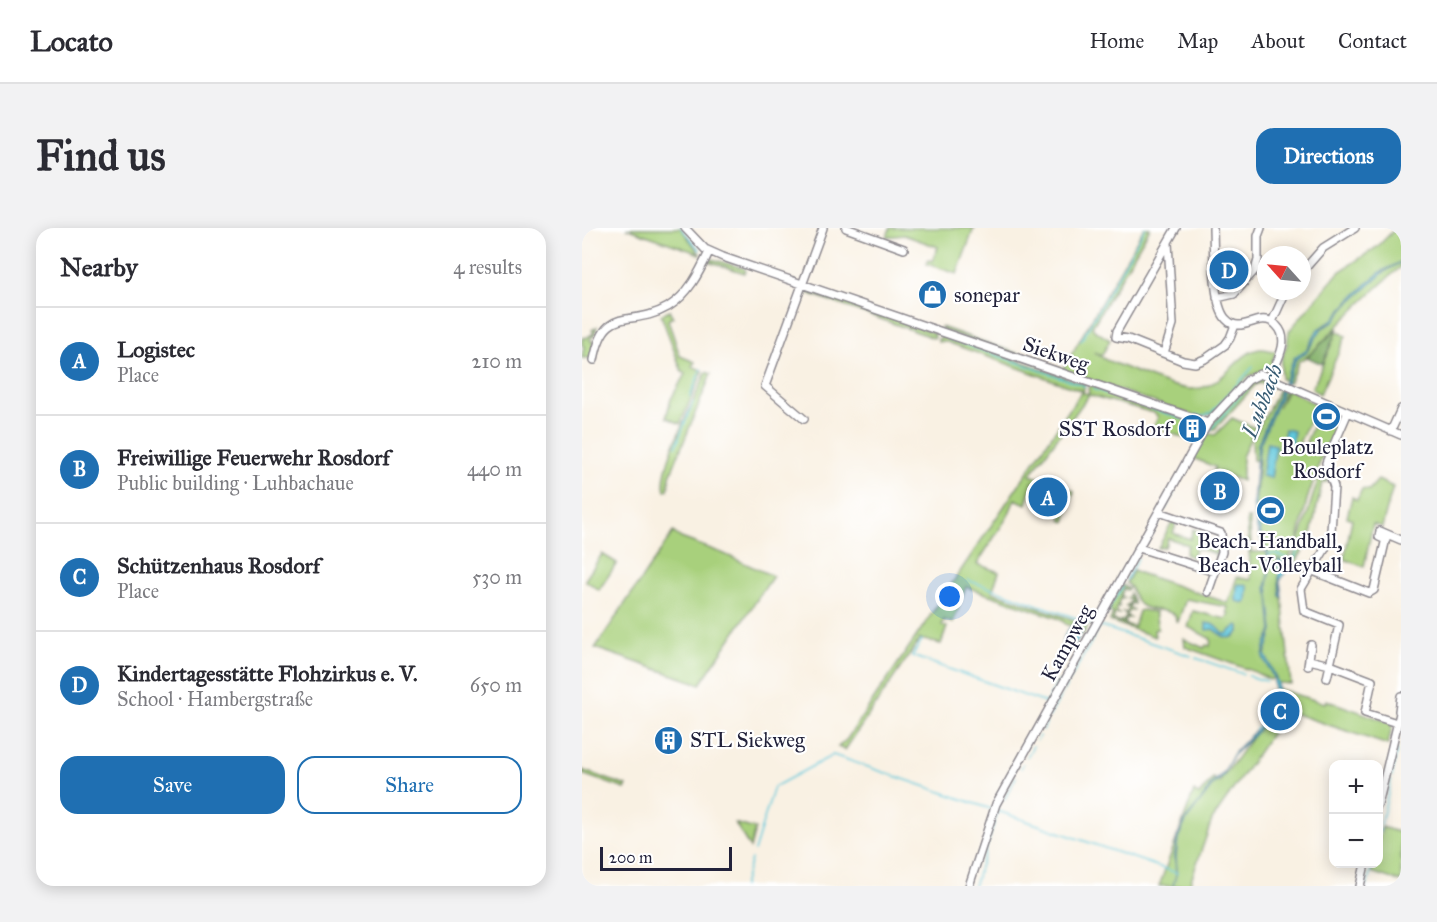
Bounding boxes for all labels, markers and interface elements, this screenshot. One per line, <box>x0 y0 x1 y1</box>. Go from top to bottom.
text: Locato <box>30 24 113 59</box>
text: Home <box>1089 28 1144 54</box>
text: Map <box>1177 28 1218 54</box>
text: About <box>1251 28 1305 54</box>
text: Contact <box>1338 28 1407 54</box>
button: Directions <box>1256 128 1401 184</box>
text: Find us <box>36 130 166 182</box>
north arrow <box>1257 246 1311 300</box>
pin: D <box>1210 248 1248 292</box>
text: Nearby <box>60 251 138 283</box>
text: 4 results <box>453 255 522 279</box>
shop icon: sonepar <box>917 279 949 311</box>
place label: sonepar <box>954 282 1020 308</box>
street label: Siekweg <box>1019 331 1093 377</box>
text: Logistec <box>117 336 195 363</box>
text: A <box>73 349 86 373</box>
text: 210 m <box>472 349 522 373</box>
water label: Luhbach <box>1235 360 1288 443</box>
text: Place <box>117 363 159 387</box>
sports icon: Bouleplatz Rosdorf <box>1311 400 1343 432</box>
building icon: SST Rosdorf <box>1176 413 1208 445</box>
place label: SST Rosdorf <box>1059 416 1174 442</box>
place label: Bouleplatz Rosdorf <box>1281 434 1373 484</box>
text: Freiwillige Feuerwehr Rosdorf <box>117 444 390 471</box>
text: B <box>73 457 86 481</box>
text: 440 m <box>467 457 522 481</box>
pin: B <box>1200 468 1240 514</box>
text: Public building · Luhbachaue <box>117 471 354 495</box>
pin: A <box>1028 474 1068 520</box>
sports icon: Beach-Handball, Beach-Volleyball <box>1254 494 1286 526</box>
place label: Beach-Handball, Beach-Volleyball <box>1197 528 1343 578</box>
text: Schützenhaus Rosdorf <box>117 552 320 579</box>
text: C <box>73 565 86 589</box>
text: 530 m <box>472 565 522 589</box>
text: Place <box>117 579 159 603</box>
your location <box>935 582 964 611</box>
street label: Kampweg <box>1035 600 1099 686</box>
text: Kindertagesstätte Flohzirkus e. V. <box>117 660 418 687</box>
text: D <box>72 673 87 697</box>
text: 650 m <box>470 673 522 697</box>
text: School · Hambergstraße <box>117 687 313 711</box>
pin: C <box>1260 688 1300 734</box>
building icon: STL Siekweg <box>653 724 685 756</box>
place label: STL Siekweg <box>690 727 805 753</box>
button: Save <box>60 756 285 814</box>
button: Share <box>297 756 522 814</box>
map controls <box>1329 760 1383 868</box>
button: + <box>1329 760 1383 814</box>
button: − <box>1329 814 1383 868</box>
scale bar <box>600 844 732 872</box>
text: 200 m <box>609 848 652 867</box>

